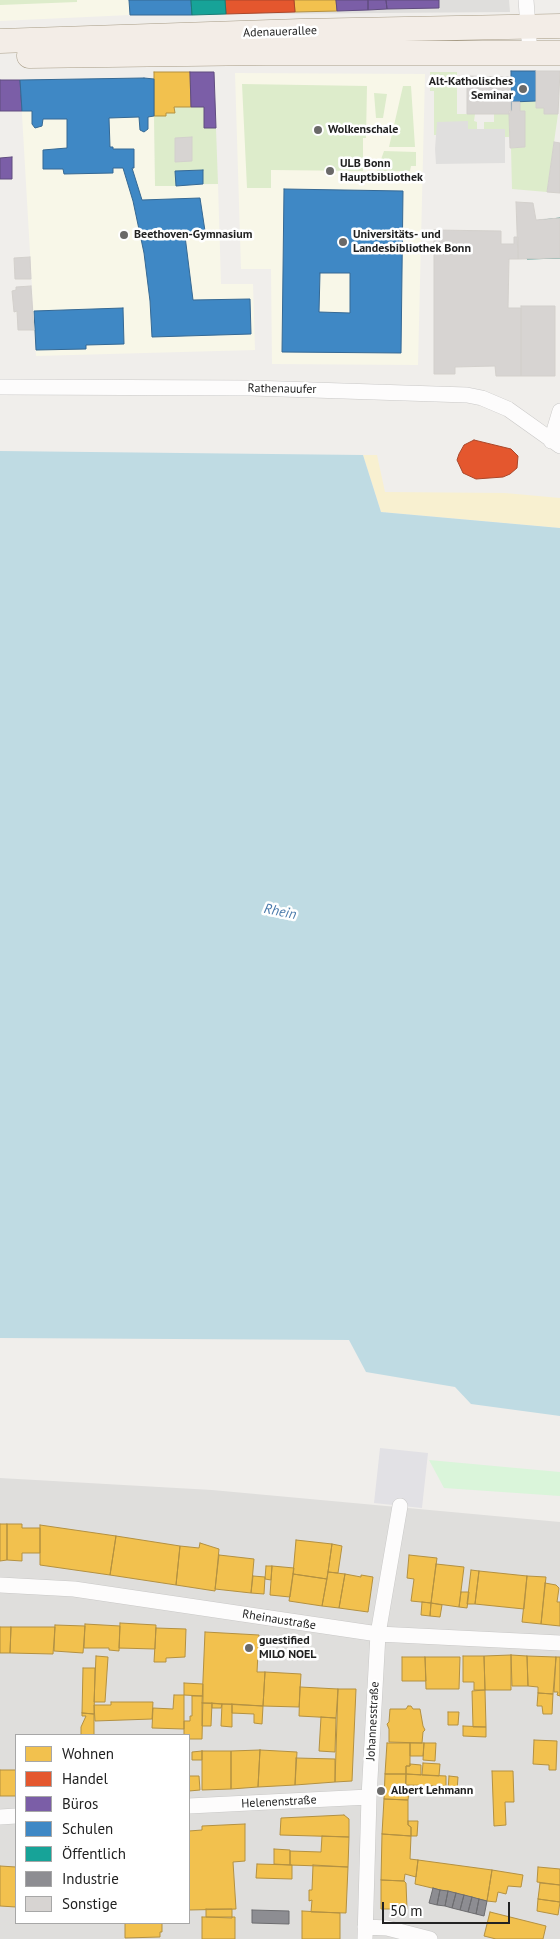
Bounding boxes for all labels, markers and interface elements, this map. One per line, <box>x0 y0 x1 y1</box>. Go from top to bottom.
street label: Adenauerallee <box>243 24 317 40</box>
place label: Alt-Katholisches Seminar <box>429 75 513 103</box>
marker: Alt-Katholisches Seminar <box>517 83 529 95</box>
place label: Wolkenschale <box>328 123 398 137</box>
marker: Wolkenschale <box>312 124 324 136</box>
place label: ULB Bonn Hauptbibliothek <box>340 157 423 185</box>
marker: ULB Bonn Hauptbibliothek <box>324 165 336 177</box>
place label: Beethoven-Gymnasium <box>134 228 252 242</box>
place label: Universitäts- und Landesbibliothek Bonn <box>353 228 471 256</box>
marker: Beethoven-Gymnasium <box>118 229 130 241</box>
marker: Universitäts- und Landesbibliothek Bonn <box>337 236 349 248</box>
street label: Rathenauufer <box>247 381 317 397</box>
water label: Rhein <box>262 901 298 923</box>
street label: Rheinaustraße <box>241 1607 317 1633</box>
place label: guestified MILO NOEL <box>259 1634 317 1662</box>
marker: guestified MILO NOEL <box>243 1642 255 1654</box>
street label: Johannesstraße <box>364 1681 382 1761</box>
legend <box>15 1734 190 1924</box>
text: Wohnen <box>62 1744 114 1763</box>
text: Handel <box>62 1769 108 1788</box>
place label: Albert Lehmann <box>391 1784 473 1798</box>
marker: Albert Lehmann <box>375 1785 387 1797</box>
street label: Helenenstraße <box>241 1793 317 1811</box>
text: Büros <box>62 1794 98 1813</box>
text: Schulen <box>62 1819 113 1838</box>
text: Öffentlich <box>62 1844 126 1863</box>
text: Industrie <box>62 1869 119 1888</box>
scale bar <box>385 1892 512 1924</box>
text: Sonstige <box>62 1894 117 1913</box>
text: 50 m <box>390 1901 423 1920</box>

